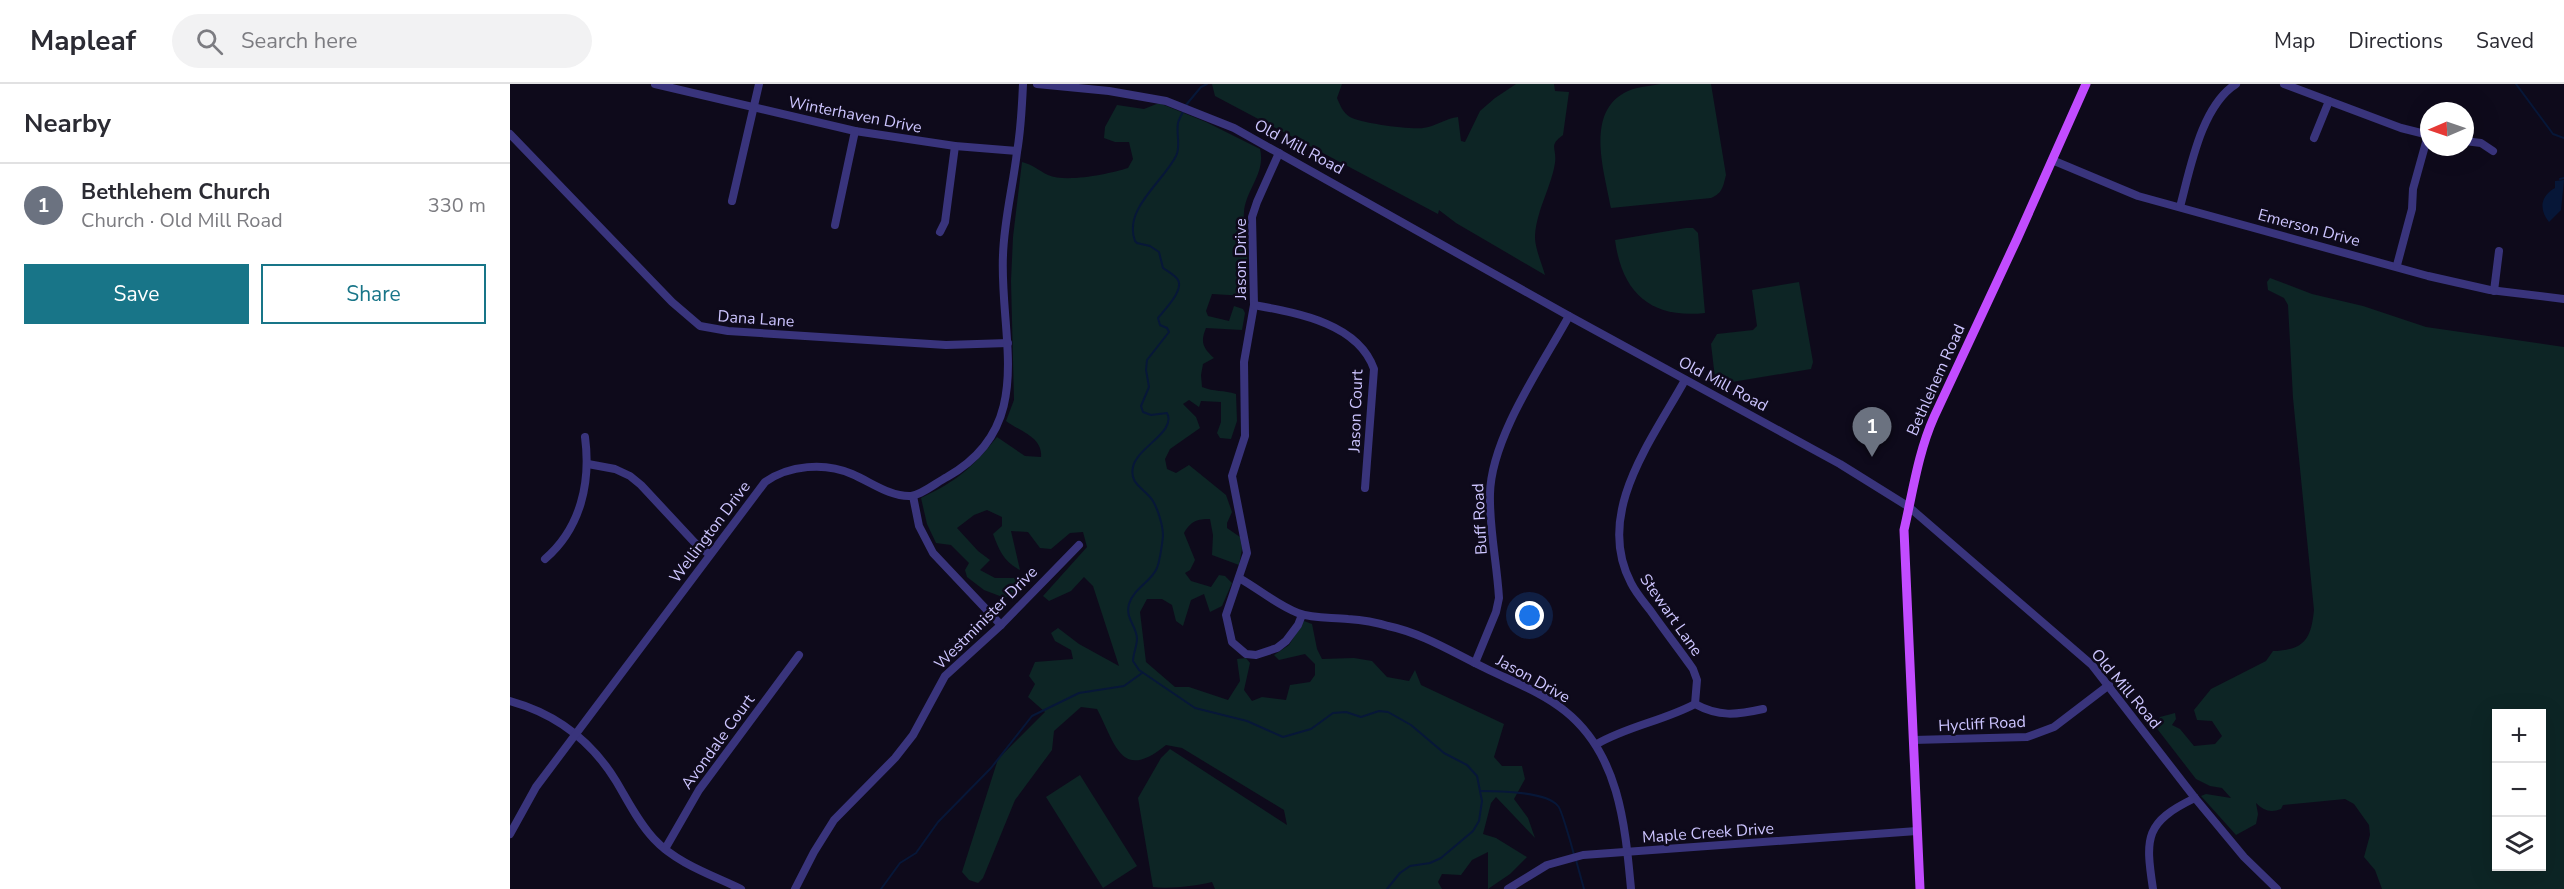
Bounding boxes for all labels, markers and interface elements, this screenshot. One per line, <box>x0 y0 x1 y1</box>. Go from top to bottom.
search box <box>172 14 592 68</box>
text: Mapleaf <box>30 22 136 60</box>
icon: search <box>193 25 226 58</box>
text: Search here <box>241 26 358 56</box>
text: Map <box>2274 27 2315 55</box>
text: Directions <box>2348 27 2443 55</box>
text: Saved <box>2476 27 2534 55</box>
street label: Winterhaven Drive <box>786 91 924 139</box>
north arrow <box>2420 102 2474 156</box>
text: Nearby <box>24 106 111 141</box>
street label: Old Mill Road <box>1250 114 1348 180</box>
text: Bethlehem Church <box>81 177 270 207</box>
text: 1 <box>38 192 50 219</box>
text: 330 m <box>428 192 486 219</box>
street label: Emerson Drive <box>2255 204 2363 252</box>
text: Church · Old Mill Road <box>81 207 283 234</box>
street label: Jason Drive <box>1230 218 1252 301</box>
button: Save <box>24 264 249 324</box>
button: Share <box>261 264 486 324</box>
street label: Dana Lane <box>717 305 795 333</box>
street label: Bethlehem Road <box>1902 321 1970 439</box>
street label: Old Mill Road <box>1674 351 1772 417</box>
street label: Jason Court <box>1344 369 1368 454</box>
pin: 1 <box>1852 408 1892 457</box>
street label: Wellington Drive <box>664 477 756 587</box>
street label: Buff Road <box>1467 483 1493 555</box>
street label: Westminister Drive <box>929 561 1043 675</box>
street label: Stewart Lane <box>1634 569 1708 661</box>
your location <box>1515 601 1544 630</box>
street label: Old Mill Road <box>2086 644 2166 734</box>
street label: Jason Drive <box>1491 649 1574 708</box>
street label: Avondale Court <box>676 690 760 794</box>
map controls <box>2492 709 2546 871</box>
button: + <box>2492 709 2546 763</box>
street label: Hycliff Road <box>1938 711 2026 737</box>
button: − <box>2492 763 2546 817</box>
street label: Maple Creek Drive <box>1641 817 1775 849</box>
button: layers <box>2492 817 2546 871</box>

